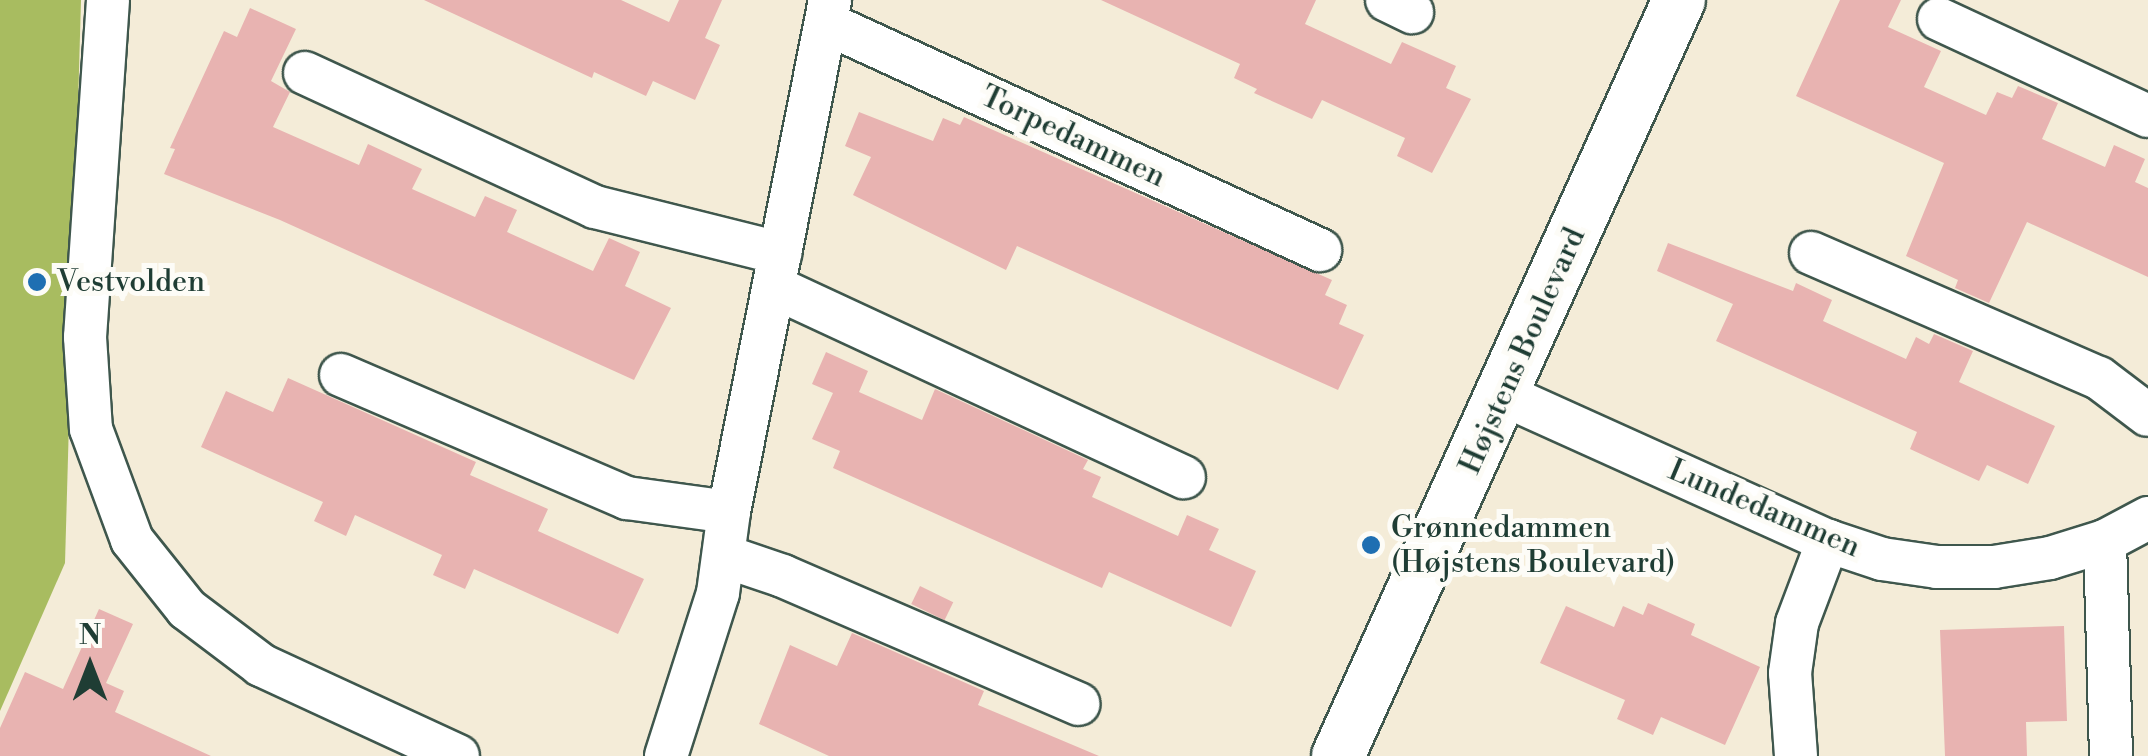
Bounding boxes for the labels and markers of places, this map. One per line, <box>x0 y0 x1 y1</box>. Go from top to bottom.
place label: Vestvolden <box>57 264 205 300</box>
marker: Vestvolden <box>26 271 48 293</box>
place label: Grønnedammen (Højstens Boulevard) <box>1391 510 1675 580</box>
marker: Grønnedammen (Højstens Boulevard) <box>1360 534 1382 556</box>

